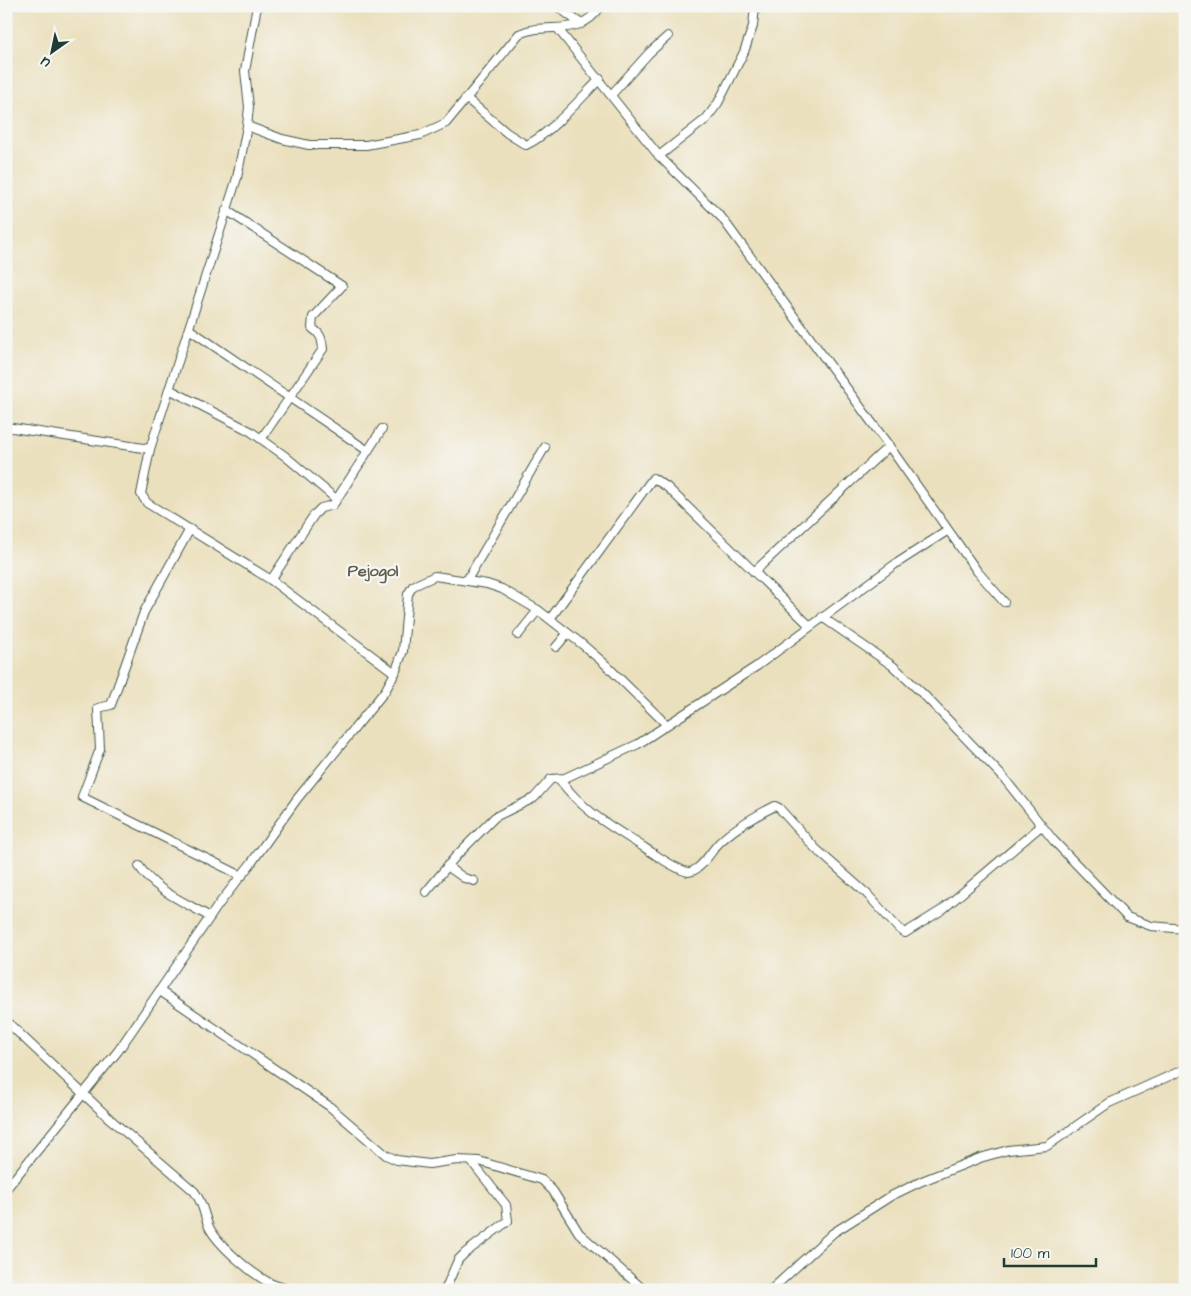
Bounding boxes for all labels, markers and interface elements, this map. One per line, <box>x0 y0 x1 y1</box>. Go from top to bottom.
north arrow <box>28 28 78 78</box>
text: U <box>37 51 54 73</box>
district label: Pejogol <box>348 560 399 584</box>
scale bar <box>1004 1236 1096 1268</box>
text: 100 m <box>1011 1243 1050 1264</box>

